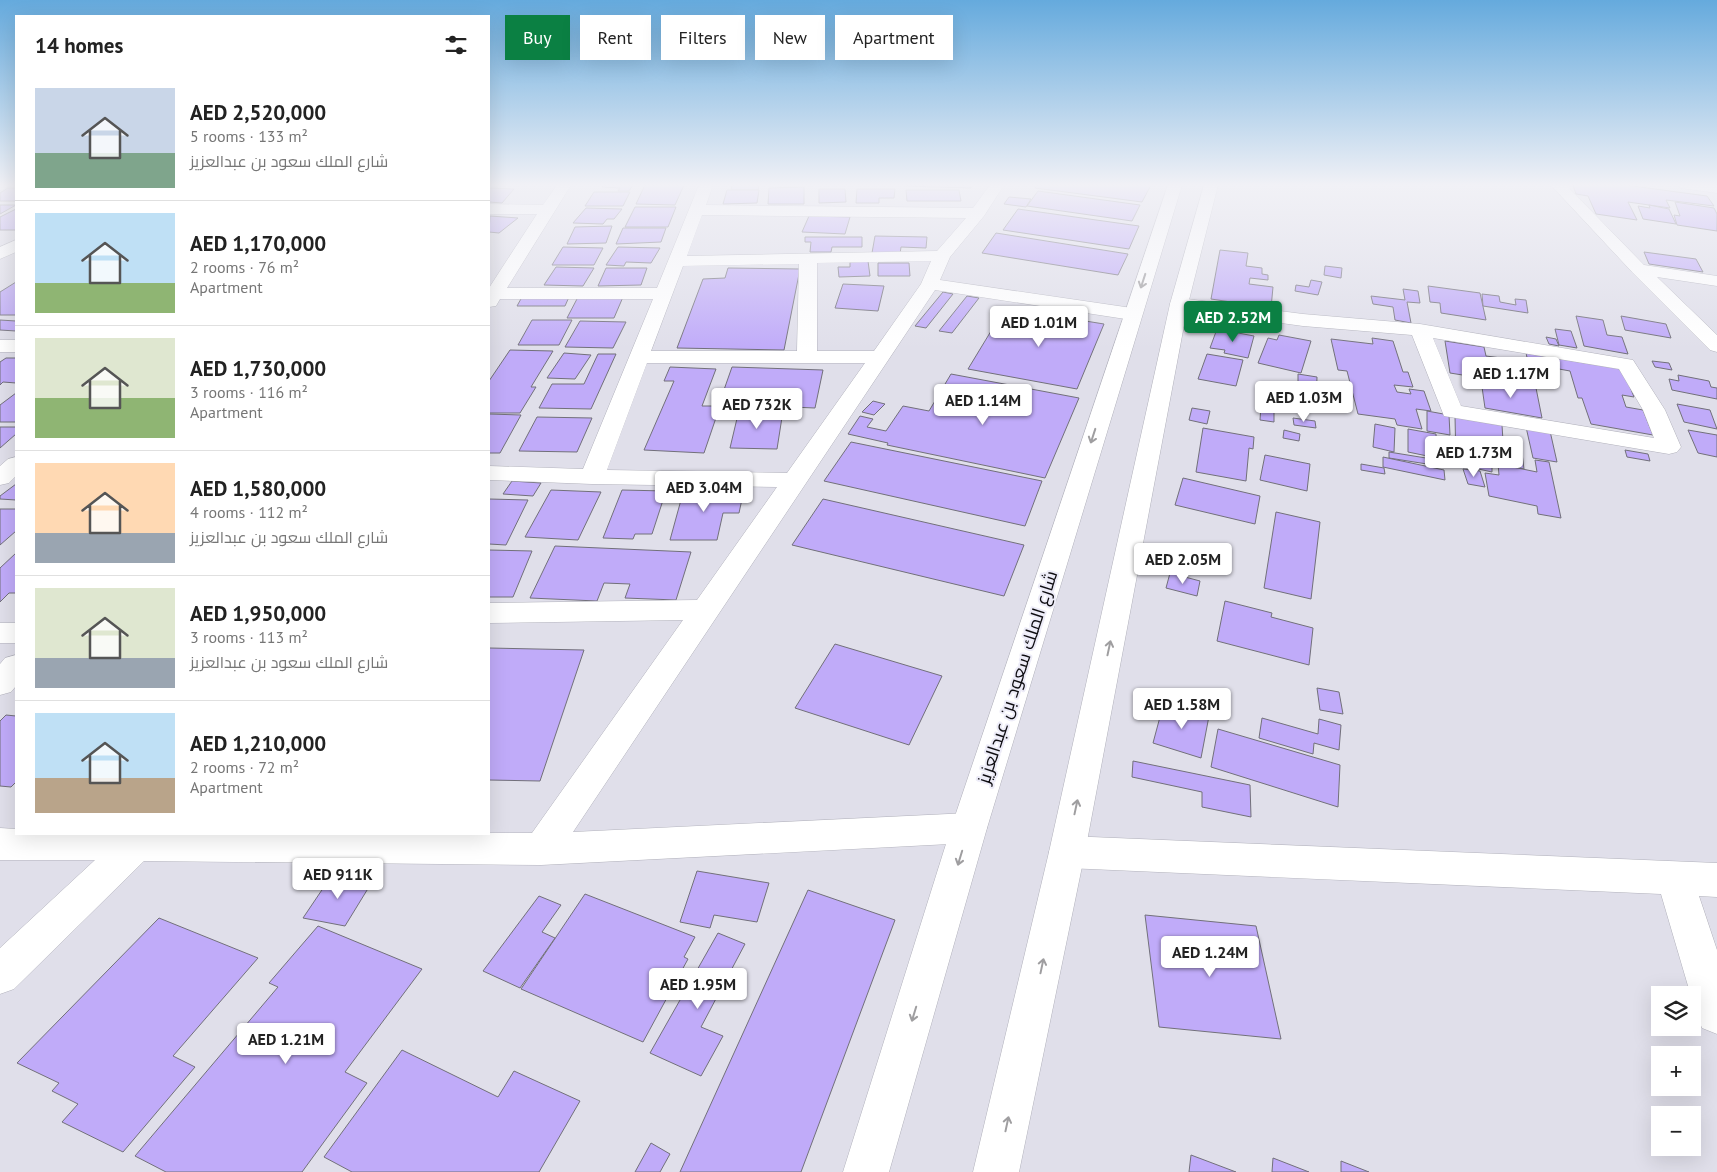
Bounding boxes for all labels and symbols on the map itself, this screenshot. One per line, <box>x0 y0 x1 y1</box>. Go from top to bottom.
one-way arrow <box>1138 273 1147 289</box>
pin: AED 2.52M <box>1176 300 1290 343</box>
pin: AED 1.01M <box>982 306 1096 348</box>
pin: AED 1.17M <box>1454 356 1568 399</box>
pin: AED 1.03M <box>1247 380 1361 423</box>
pin: AED 1.14M <box>926 384 1040 426</box>
pin: AED 732K <box>705 388 809 430</box>
one-way arrow <box>1088 428 1098 444</box>
pin: AED 1.73M <box>1417 436 1531 478</box>
pin: AED 3.04M <box>647 470 761 513</box>
pin: AED 2.05M <box>1126 542 1240 585</box>
street label: شارع الملك سعود بن عبدالعزيز <box>971 567 1063 788</box>
one-way arrow <box>1105 640 1114 656</box>
pin: AED 1.58M <box>1125 688 1239 730</box>
one-way arrow <box>1072 799 1082 815</box>
one-way arrow <box>955 850 965 866</box>
pin: AED 911K <box>286 858 390 900</box>
pin: AED 1.24M <box>1153 936 1267 978</box>
one-way arrow <box>1038 958 1047 974</box>
pin: AED 1.95M <box>641 968 755 1010</box>
one-way arrow <box>908 1005 918 1021</box>
pin: AED 1.21M <box>229 1022 343 1065</box>
one-way arrow <box>1003 1117 1012 1133</box>

